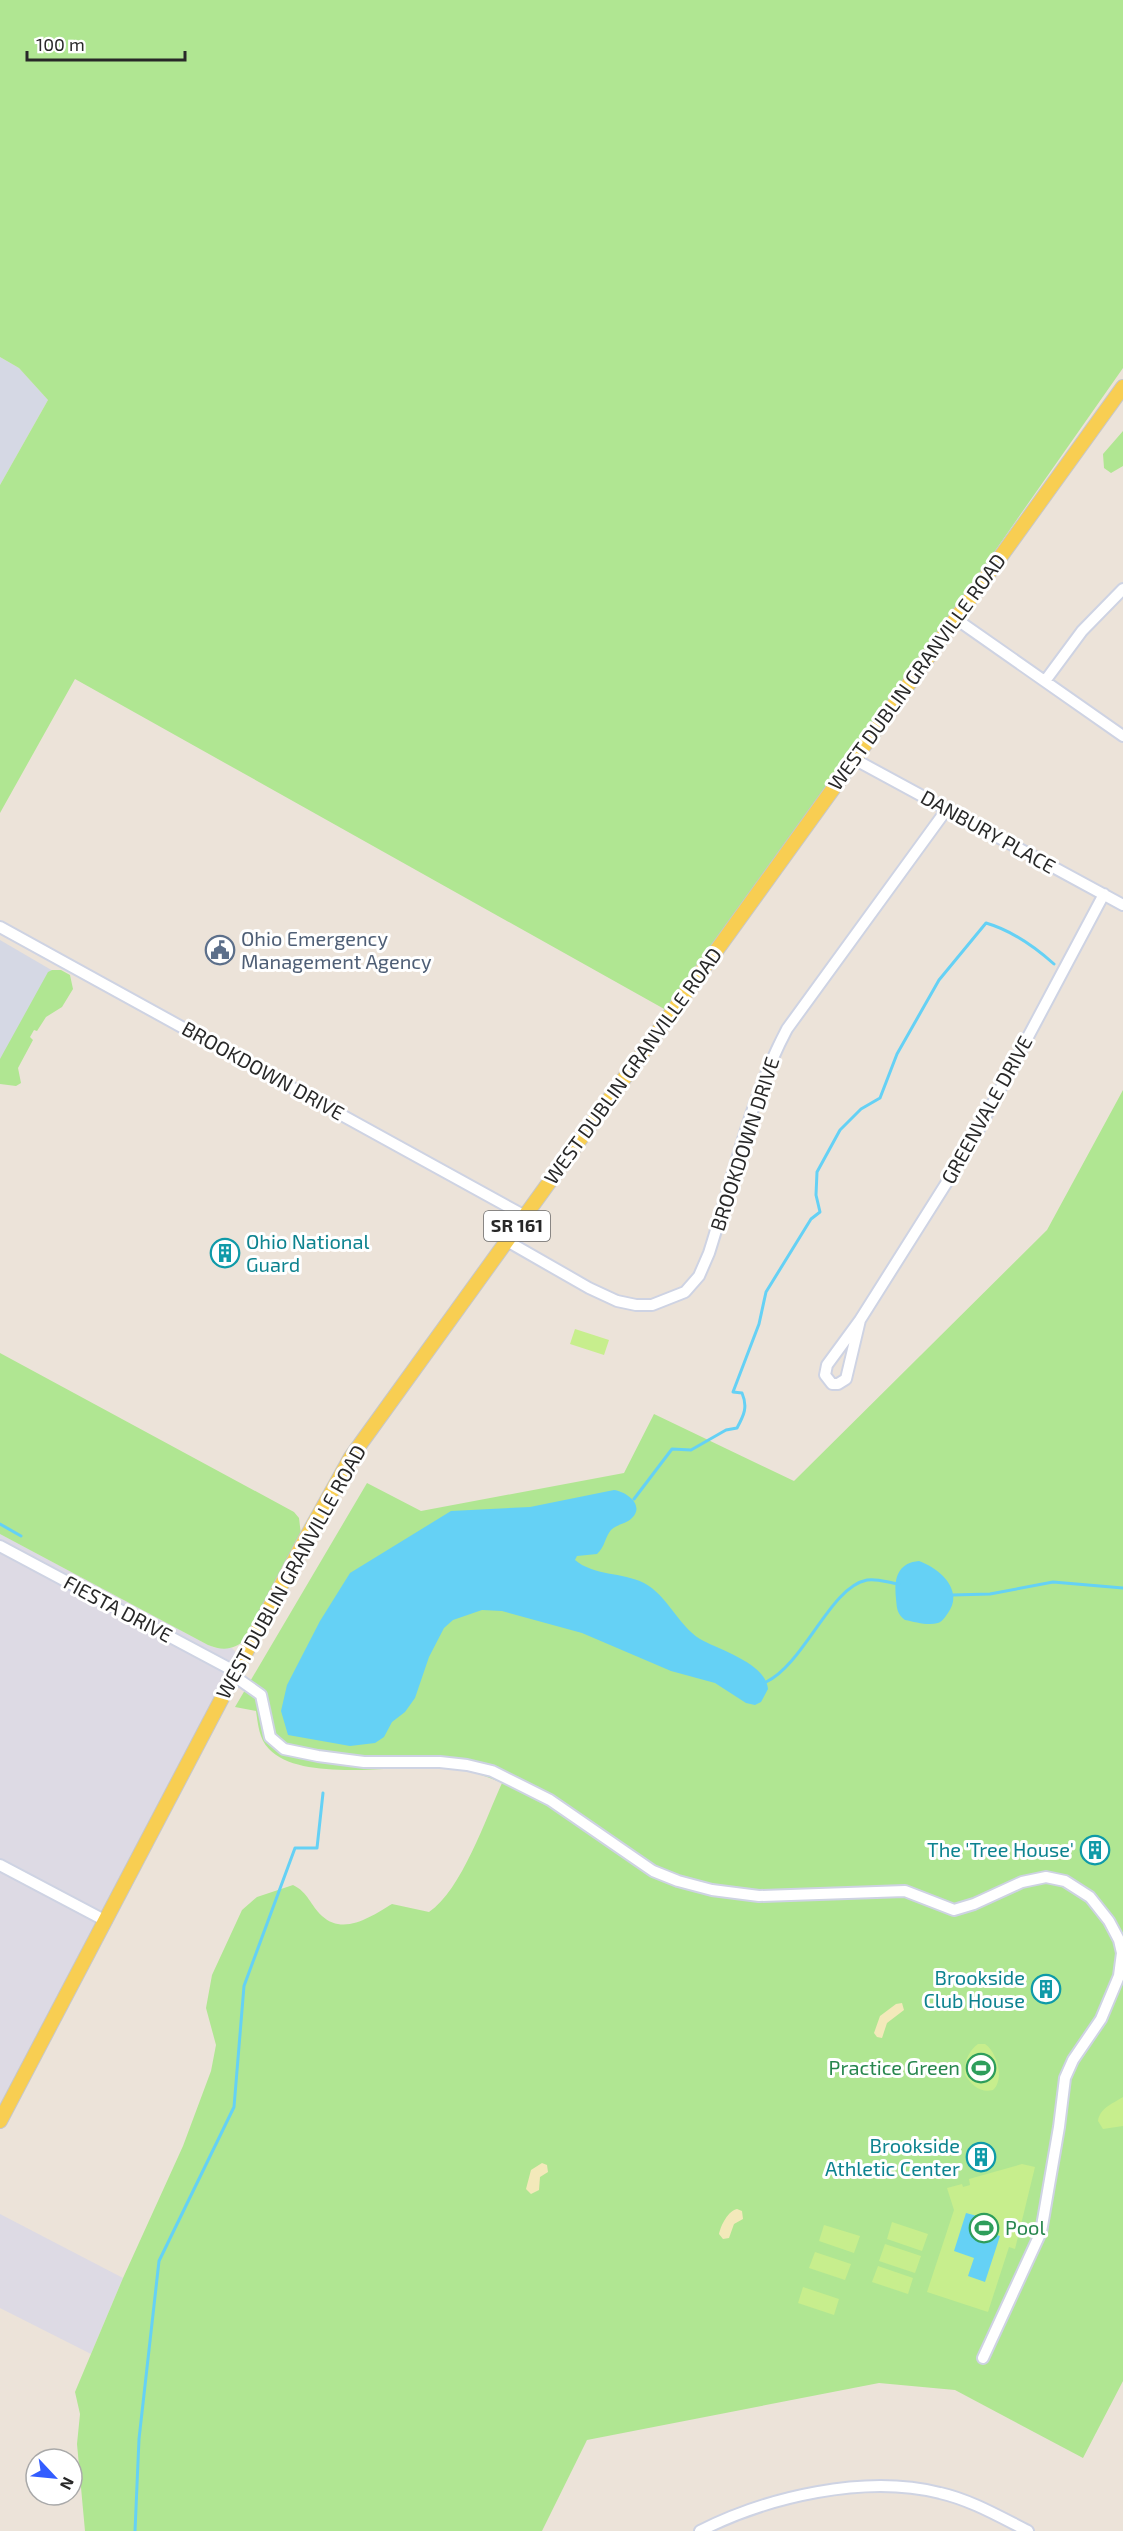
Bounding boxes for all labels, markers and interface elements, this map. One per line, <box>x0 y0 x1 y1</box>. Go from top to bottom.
scale bar <box>27 24 184 62</box>
text: 100 m <box>36 33 85 55</box>
street label: WEST DUBLIN GRANVILLE ROAD <box>822 548 1010 794</box>
street label: DANBURY PLACE <box>917 784 1060 878</box>
place label: Ohio Emergency Management Agency <box>241 926 432 973</box>
public building icon: Ohio Emergency Management Agency <box>204 934 236 966</box>
street label: WEST DUBLIN GRANVILLE ROAD <box>538 942 726 1188</box>
street label: BROOKDOWN DRIVE <box>178 1016 349 1125</box>
street label: GREENVALE DRIVE <box>935 1031 1037 1188</box>
street label: BROOKDOWN DRIVE <box>705 1054 784 1234</box>
road number: SR 161 <box>484 1211 550 1241</box>
place label: Ohio National Guard <box>246 1229 369 1276</box>
building icon: Ohio National Guard <box>209 1237 241 1269</box>
street label: WEST DUBLIN GRANVILLE ROAD <box>210 1440 370 1703</box>
street label: FIESTA DRIVE <box>60 1569 177 1647</box>
building icon: The 'Tree House' <box>1079 1834 1111 1866</box>
place label: The 'Tree House' <box>927 1837 1074 1861</box>
place label: Brookside Club House <box>923 1965 1025 2012</box>
building icon: Brookside Club House <box>1030 1973 1062 2005</box>
sports icon: Practice Green <box>965 2052 997 2084</box>
place label: Practice Green <box>829 2055 960 2079</box>
place label: Brookside Athletic Center <box>825 2133 960 2180</box>
building icon: Brookside Athletic Center <box>965 2141 997 2173</box>
sports icon: Pool <box>968 2212 1000 2244</box>
place label: Pool <box>1005 2215 1045 2239</box>
north arrow <box>24 2447 84 2507</box>
text: N <box>57 2474 79 2493</box>

